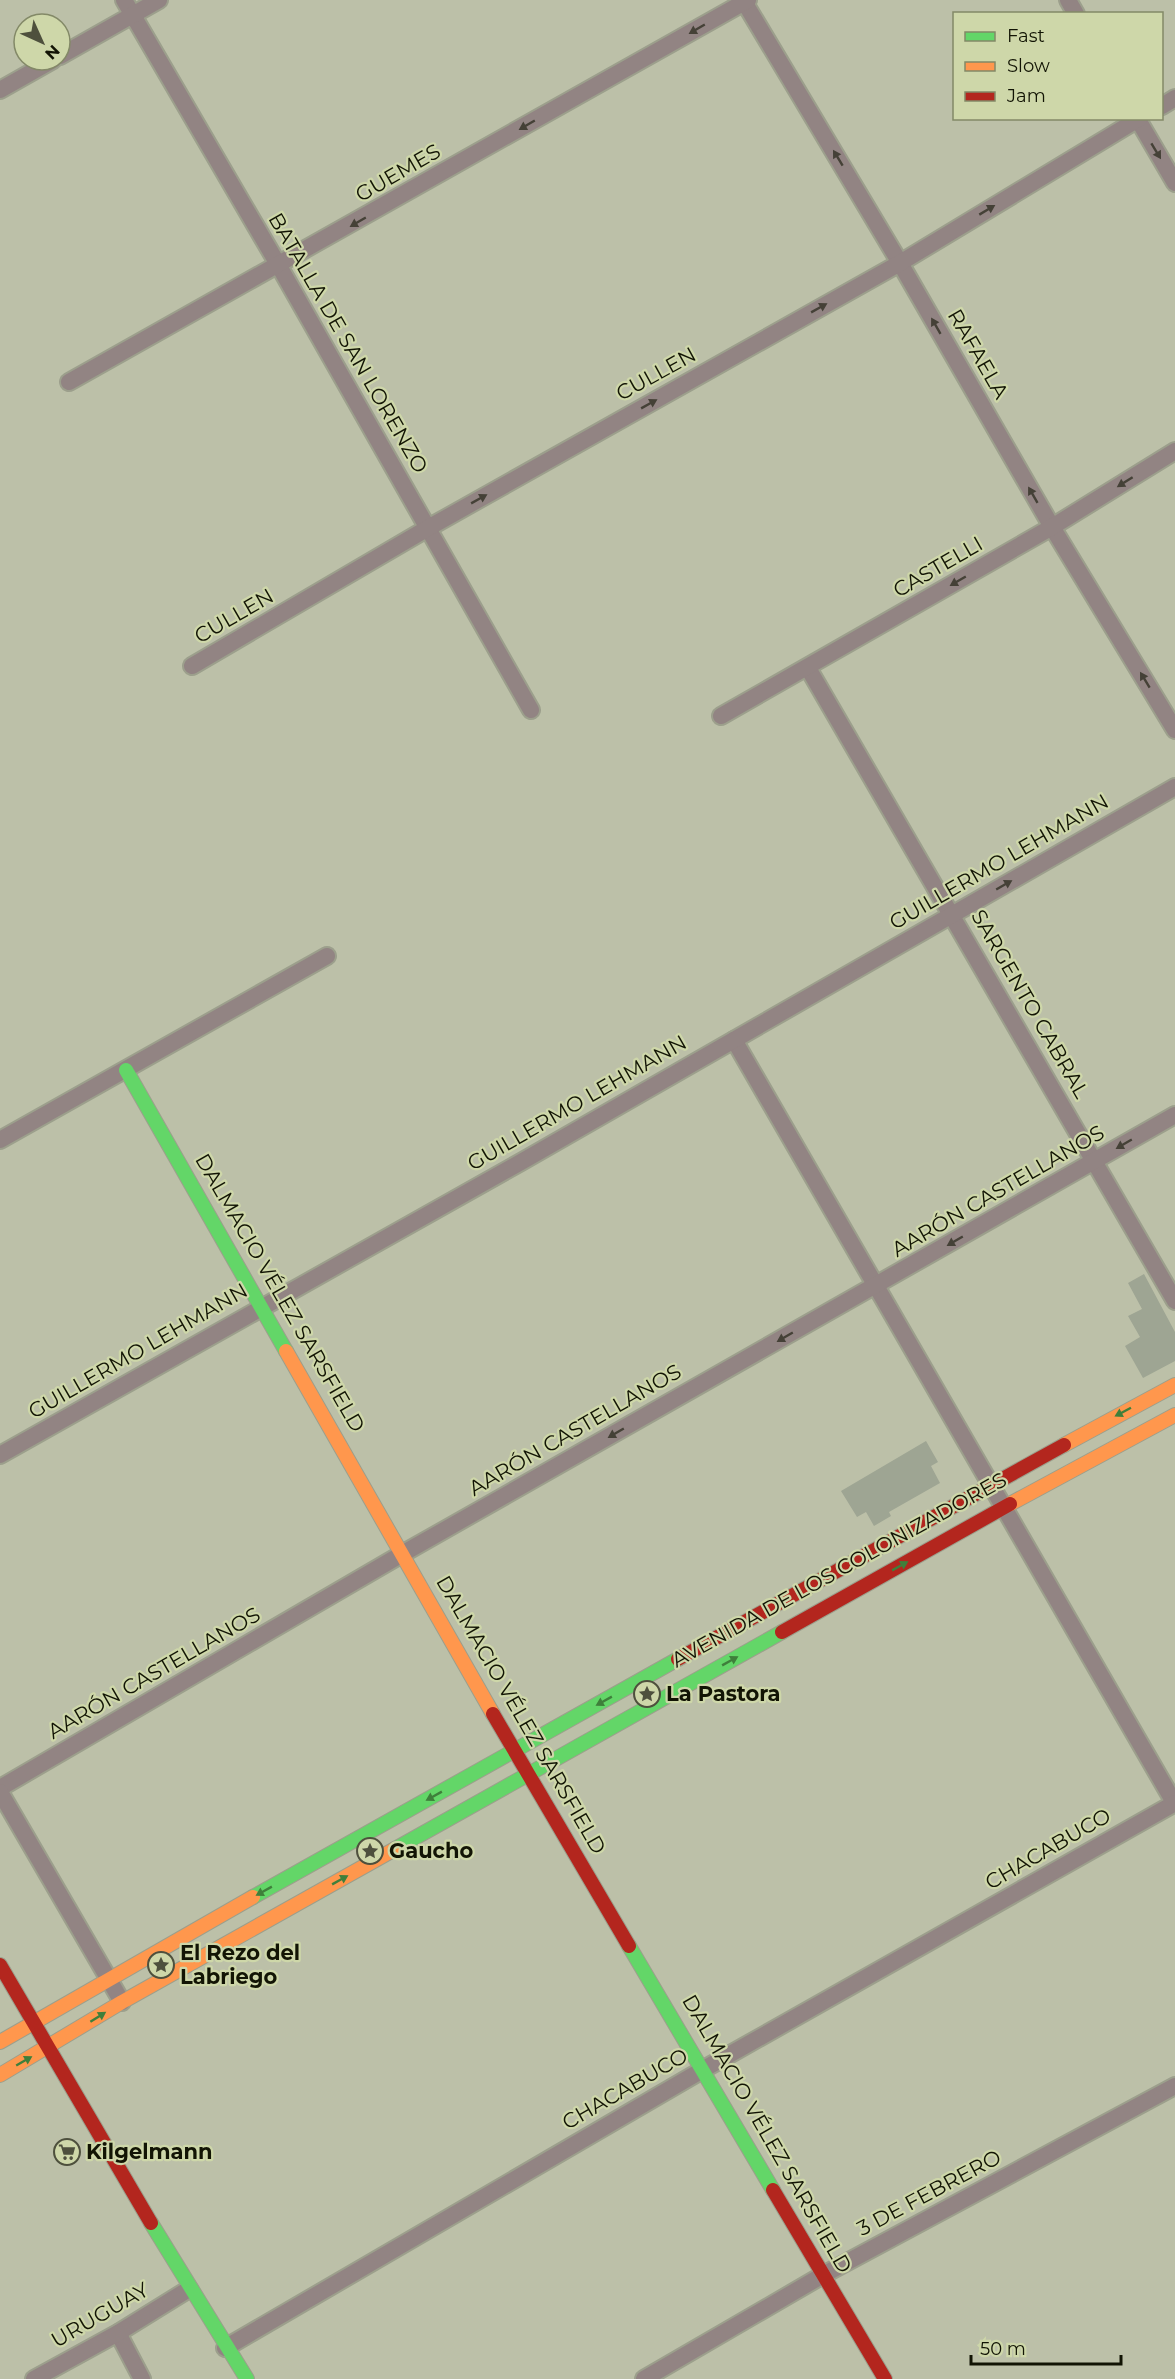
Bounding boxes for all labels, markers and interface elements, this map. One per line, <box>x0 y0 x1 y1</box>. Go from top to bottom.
north arrow <box>12 12 72 72</box>
legend <box>953 12 1163 120</box>
one-way arrow <box>688 24 705 34</box>
text: Fast <box>1007 25 1045 47</box>
text: N <box>41 41 64 64</box>
text: Slow <box>1007 55 1050 77</box>
text: Jam <box>1006 85 1046 107</box>
one-way arrow <box>518 120 535 130</box>
street label: GUEMES <box>351 138 445 207</box>
one-way arrow <box>1150 143 1161 159</box>
one-way arrow <box>832 150 843 166</box>
one-way arrow <box>979 205 996 215</box>
street label: BATALLA DE SAN LORENZO <box>264 208 433 477</box>
one-way arrow <box>350 216 366 227</box>
one-way arrow <box>811 303 828 313</box>
street label: RAFAELA <box>943 304 1015 404</box>
one-way arrow <box>931 318 942 334</box>
street label: CULLEN <box>611 341 700 406</box>
one-way arrow <box>641 398 657 409</box>
one-way arrow <box>1117 476 1133 487</box>
one-way arrow <box>1028 486 1038 503</box>
one-way arrow <box>471 494 488 504</box>
street label: CASTELLI <box>888 531 987 602</box>
one-way arrow <box>950 576 966 587</box>
street label: CULLEN <box>190 583 278 648</box>
one-way arrow <box>1139 672 1150 688</box>
street label: GUILLERMO LEHMANN <box>885 788 1113 935</box>
one-way arrow <box>995 880 1012 890</box>
street label: SARGENTO CABRAL <box>966 905 1095 1103</box>
street label: GUILLERMO LEHMANN <box>463 1029 691 1176</box>
street label: AARÓN CASTELLANOS <box>887 1119 1109 1262</box>
one-way arrow <box>1116 1139 1132 1150</box>
street label: DALMACIO VÉLEZ SARSFIELD <box>190 1149 371 1436</box>
one-way arrow <box>946 1236 963 1246</box>
street label: GUILLERMO LEHMANN <box>24 1277 252 1424</box>
one-way arrow <box>777 1332 793 1343</box>
street label: AARÓN CASTELLANOS <box>464 1358 686 1501</box>
one-way arrow <box>1115 1407 1132 1417</box>
one-way arrow <box>607 1428 624 1438</box>
street label: AVENIDA DE LOS COLONIZADORES <box>667 1467 1011 1672</box>
one-way arrow <box>892 1561 909 1571</box>
street label: DALMACIO VÉLEZ SARSFIELD <box>431 1571 612 1858</box>
street label: AARÓN CASTELLANOS <box>43 1601 265 1744</box>
one-way arrow <box>722 1656 739 1666</box>
place icon: La Pastora <box>632 1679 662 1709</box>
place label: La Pastora <box>666 1681 781 1706</box>
one-way arrow <box>596 1696 613 1706</box>
one-way arrow <box>425 1791 442 1801</box>
street label: CHACABUCO <box>981 1803 1115 1895</box>
place icon: Gaucho <box>355 1836 385 1866</box>
place label: Gaucho <box>389 1838 474 1863</box>
one-way arrow <box>332 1875 349 1885</box>
one-way arrow <box>255 1886 272 1896</box>
place label: El Rezo del Labriego <box>180 1940 300 1989</box>
place icon: El Rezo del Labriego <box>146 1950 176 1980</box>
street label: DALMACIO VÉLEZ SARSFIELD <box>677 1990 858 2277</box>
one-way arrow <box>90 2011 106 2022</box>
street label: CHACABUCO <box>558 2043 692 2135</box>
one-way arrow <box>16 2056 32 2067</box>
supermarket icon: Kilgelmann <box>52 2137 82 2167</box>
place label: Kilgelmann <box>86 2139 212 2164</box>
street label: 3 DE FEBRERO <box>853 2144 1005 2241</box>
street label: URUGUAY <box>47 2276 154 2352</box>
scale bar <box>971 2328 1121 2366</box>
text: 50 m <box>980 2338 1026 2360</box>

